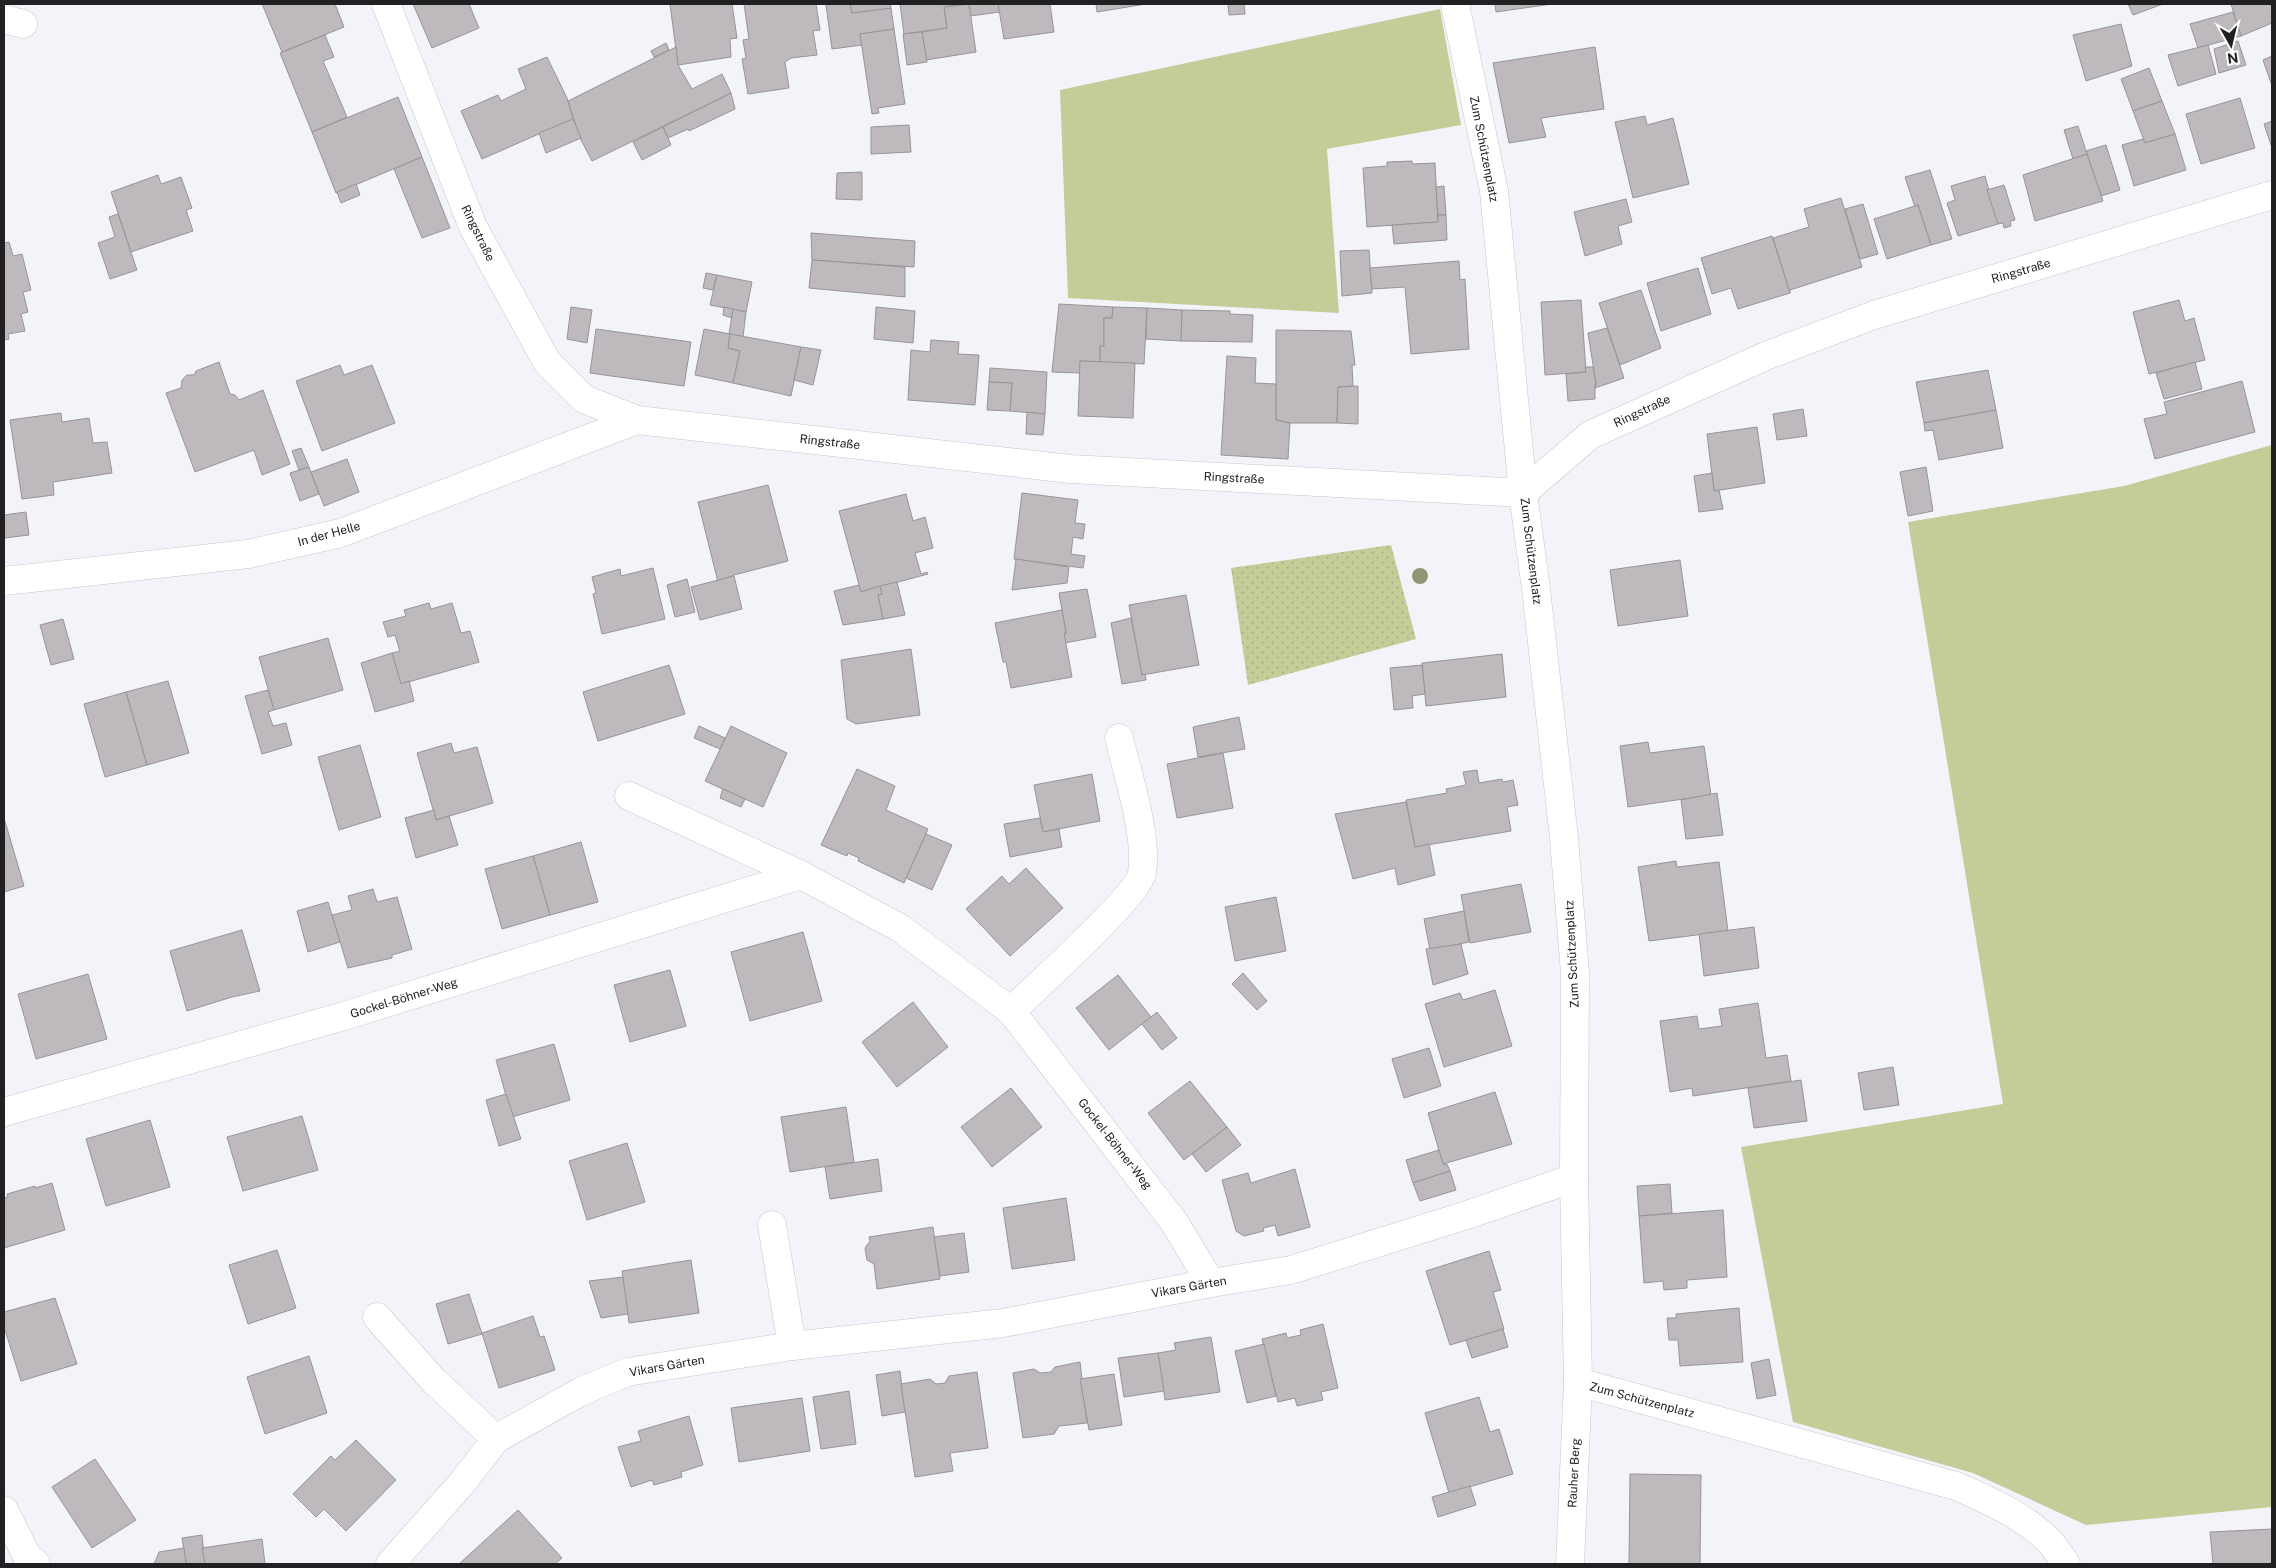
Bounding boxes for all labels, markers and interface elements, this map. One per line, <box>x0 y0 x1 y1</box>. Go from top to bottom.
north arrow <box>2206 20 2256 70</box>
text: N <box>2226 49 2239 67</box>
street label: Zum Schützenplatz <box>1467 95 1501 204</box>
street label: Ringstraße <box>458 203 498 264</box>
street label: Ringstraße <box>1990 256 2052 286</box>
street label: Ringstraße <box>1611 392 1673 430</box>
street label: Ringstraße <box>799 432 861 452</box>
street label: Ringstraße <box>1203 469 1265 487</box>
street label: Zum Schützenplatz <box>1517 497 1545 606</box>
street label: In der Helle <box>296 519 362 549</box>
street label: Zum Schützenplatz <box>1562 900 1582 1008</box>
street label: Gockel-Böhner-Weg <box>349 975 459 1021</box>
street label: Gockel-Böhner-Weg <box>1075 1096 1155 1192</box>
street label: Vikars Gärten <box>1150 1273 1228 1301</box>
street label: Vikars Gärten <box>628 1352 706 1380</box>
street label: Zum Schützenplatz <box>1588 1379 1696 1421</box>
street label: Rauher Berg <box>1565 1438 1583 1508</box>

